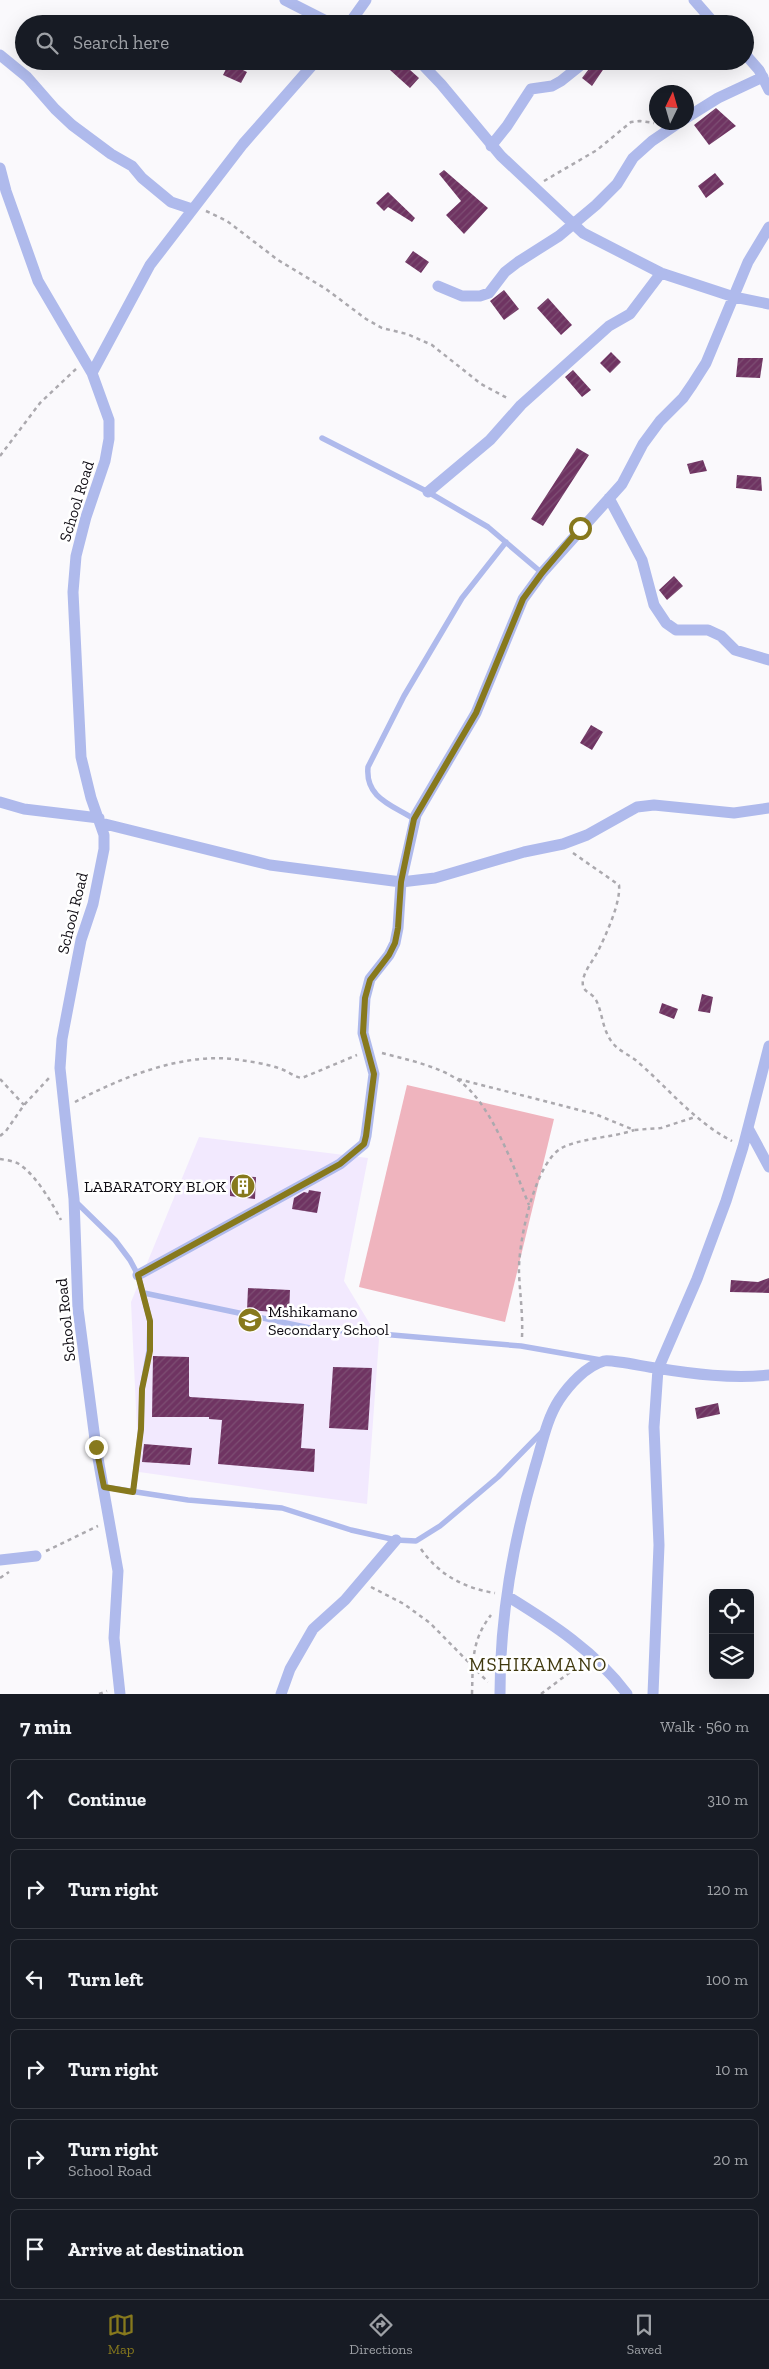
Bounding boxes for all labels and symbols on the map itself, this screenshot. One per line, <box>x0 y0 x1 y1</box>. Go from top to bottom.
north arrow <box>649 85 694 130</box>
street label: School Road <box>55 458 98 544</box>
route start <box>569 517 592 540</box>
street label: School Road <box>53 870 92 956</box>
building icon: LABARATORY BLOK <box>230 1173 256 1199</box>
place label: LABARATORY BLOK <box>84 1177 227 1196</box>
street label: School Road <box>52 1277 79 1363</box>
place label: Mshikamano Secondary School <box>268 1302 389 1339</box>
school or university icon: Mshikamano Secondary School <box>237 1307 263 1333</box>
route end <box>85 1436 108 1459</box>
district label: MSHIKAMANO <box>469 1653 607 1676</box>

